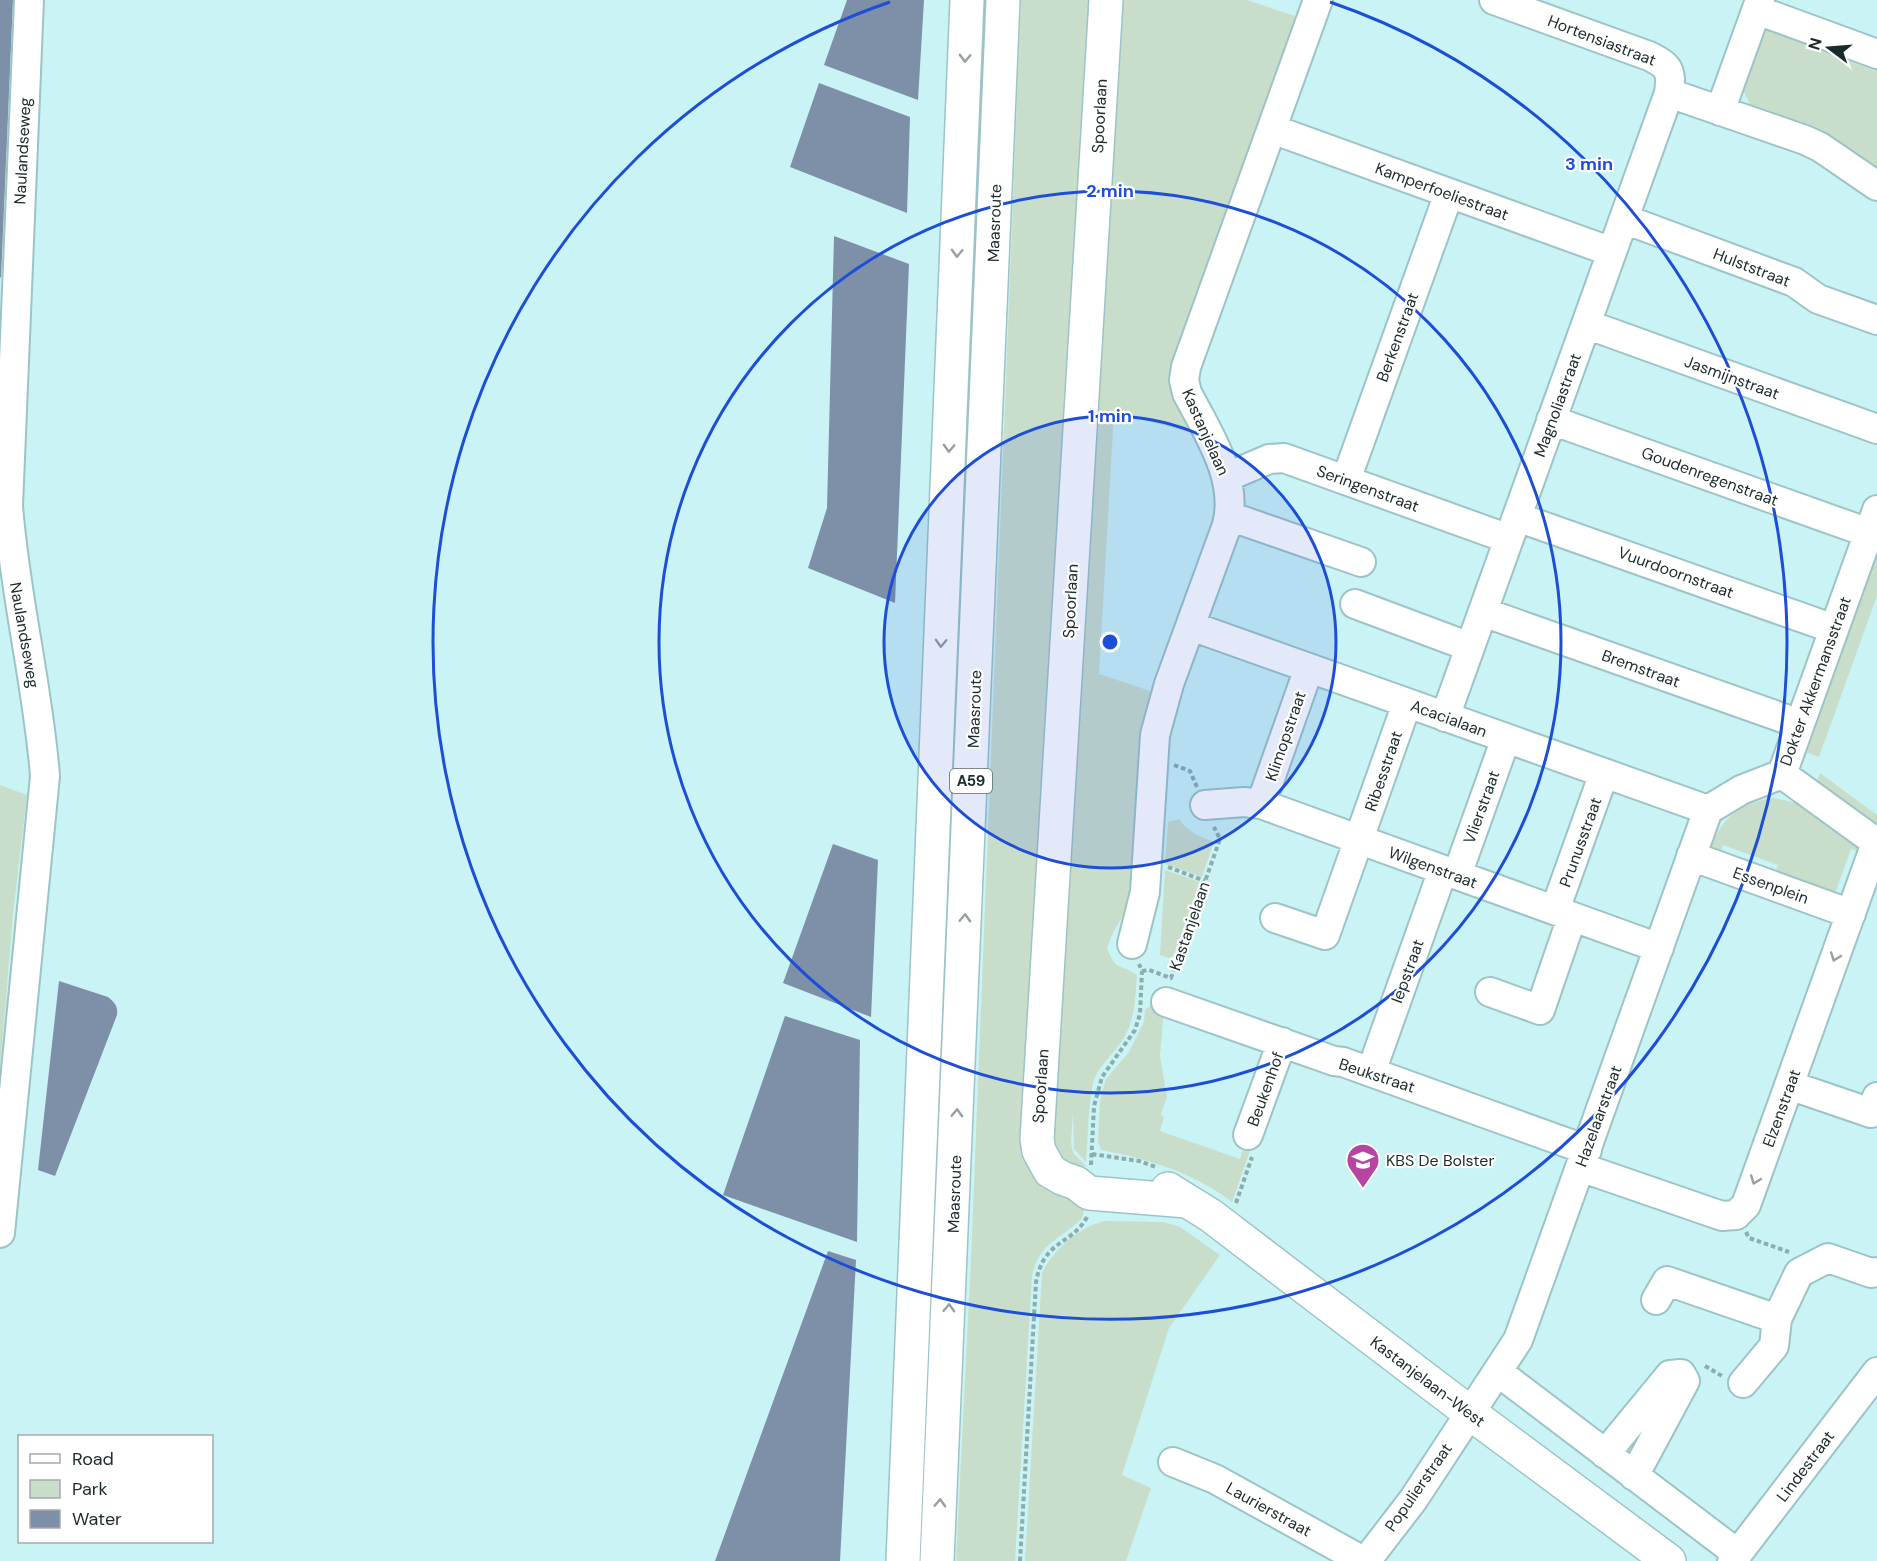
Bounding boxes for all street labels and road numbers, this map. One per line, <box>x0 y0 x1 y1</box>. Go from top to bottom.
street label: Hortensiastraat <box>1545 10 1659 71</box>
street label: Spoorlaan <box>1087 78 1112 154</box>
street label: Naulandseweg <box>9 97 36 205</box>
street label: Kamperfoeliestraat <box>1372 158 1511 225</box>
street label: Maasroute <box>983 184 1006 263</box>
street label: Hulststraat <box>1710 243 1793 292</box>
street label: Berkenstraat <box>1372 290 1423 385</box>
street label: Magnoliastraat <box>1529 350 1586 460</box>
street label: Jasmijnstraat <box>1682 351 1782 404</box>
street label: Kastanjelaan <box>1177 386 1234 479</box>
street label: Goudenregenstraat <box>1639 442 1781 511</box>
street label: Seringenstraat <box>1314 460 1422 517</box>
street label: Vuurdoornstraat <box>1615 542 1737 603</box>
street label: Spoorlaan <box>1058 563 1083 639</box>
street label: Naulandseweg <box>5 581 44 690</box>
street label: Dokter Akkermansstraat <box>1775 594 1856 769</box>
street label: Bremstraat <box>1599 645 1683 692</box>
street label: Maasroute <box>963 670 986 749</box>
street label: Klimopstraat <box>1260 688 1311 784</box>
street label: Acacialaan <box>1408 695 1490 742</box>
street label: Ribesstraat <box>1360 728 1407 814</box>
street label: Vlierstraat <box>1459 768 1504 847</box>
road number: A59 <box>950 769 992 793</box>
street label: Prunusstraat <box>1555 794 1606 890</box>
street label: Wilgenstraat <box>1385 842 1480 893</box>
street label: Essenplein <box>1730 862 1812 909</box>
street label: Kastanjelaan <box>1164 879 1214 973</box>
street label: Iepstraat <box>1386 936 1429 1006</box>
street label: Spoorlaan <box>1027 1048 1054 1124</box>
street label: Beukenhof <box>1242 1049 1289 1129</box>
street label: Beukstraat <box>1336 1053 1418 1098</box>
street label: Hazelaarstraat <box>1570 1063 1627 1170</box>
street label: Elzenstraat <box>1758 1066 1805 1150</box>
street label: Maasroute <box>943 1155 966 1234</box>
street label: Kastanjelaan-West <box>1366 1331 1489 1431</box>
street label: Lindestraat <box>1772 1426 1839 1506</box>
street label: Populierstraat <box>1380 1439 1457 1536</box>
street label: Laurierstraat <box>1222 1477 1315 1542</box>

